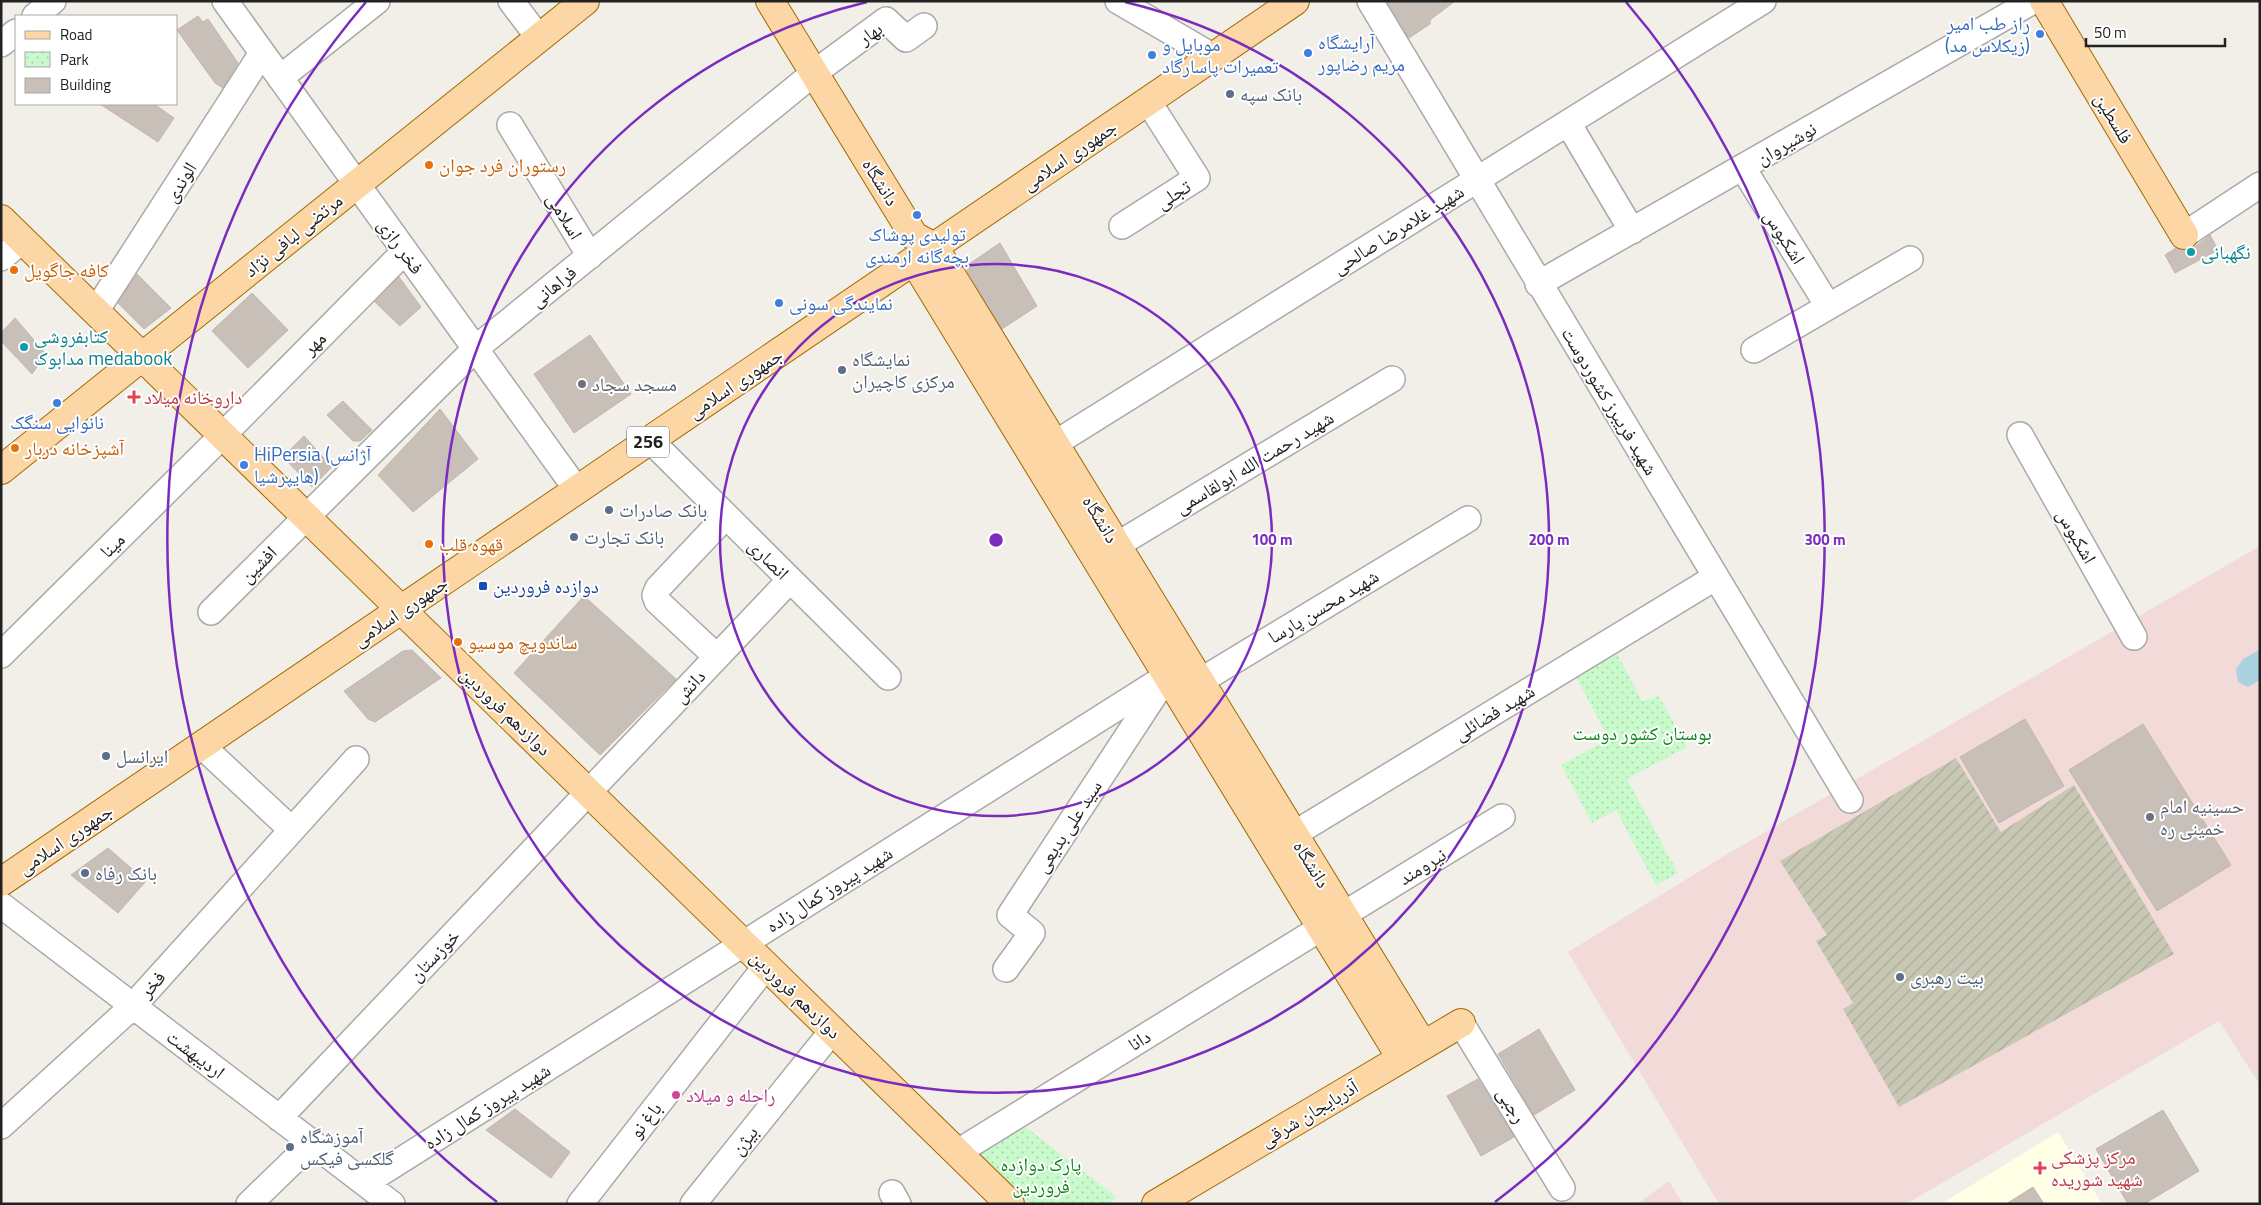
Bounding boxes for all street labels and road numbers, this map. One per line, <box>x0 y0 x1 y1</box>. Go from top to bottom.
street label: بهار <box>851 14 888 52</box>
street label: فلسطین <box>2088 87 2141 149</box>
street label: جمهوری اسلامی <box>1015 112 1122 197</box>
street label: نوشیروان <box>1750 114 1821 172</box>
street label: دانشگاه <box>855 152 907 211</box>
street label: الوندی <box>156 156 203 208</box>
street label: تجلی <box>1149 171 1196 216</box>
street label: شهید غلامرضا صالحی <box>1326 176 1469 281</box>
street label: مرتضی لبافی نژاد <box>237 186 348 284</box>
street label: اسلامی <box>540 187 591 245</box>
street label: اشکبوس <box>1757 204 1813 270</box>
street label: فخر رازی <box>371 212 432 280</box>
street label: فراهانی <box>523 258 582 314</box>
street label: شهید فریبرز کشوردوست <box>1555 321 1666 480</box>
street label: مهر <box>294 324 332 362</box>
street label: جمهوری اسلامی <box>681 340 788 425</box>
street label: شهید رحمت الله ابولقاسمی <box>1169 403 1339 521</box>
road number: 256 <box>627 427 669 458</box>
street label: دانشگاه <box>1076 489 1127 548</box>
street label: اشکبوس <box>2050 503 2105 569</box>
street label: مینا <box>92 525 131 564</box>
street label: انصاری <box>742 531 797 586</box>
street label: افشین <box>232 538 283 589</box>
street label: شهید محسن پارسا <box>1262 561 1384 650</box>
street label: جمهوری اسلامی <box>346 568 453 653</box>
street label: دوازدهم فروردین <box>454 659 559 762</box>
street label: دانش <box>665 662 712 709</box>
street label: شهید فضائلی <box>1448 676 1540 747</box>
street label: سید علی بدیعی <box>1027 774 1109 878</box>
street label: جمهوری اسلامی <box>11 796 118 881</box>
street label: دانشگاه <box>1286 834 1338 893</box>
street label: شهید پیروز کمال زاده <box>760 838 898 939</box>
street label: نیرومند <box>1392 840 1451 892</box>
street label: خوزستان <box>401 922 466 988</box>
street label: دوازدهم فروردین <box>744 942 849 1045</box>
street label: فخر <box>131 963 172 1005</box>
street label: دانا <box>1122 1021 1156 1058</box>
street label: اردیبهشت <box>161 1022 232 1085</box>
street label: شهید پیروز کمال زاده <box>418 1055 556 1156</box>
street label: آذربایجان شرقی <box>1254 1071 1364 1153</box>
street label: رجبی <box>1490 1081 1535 1129</box>
street label: باغ نو <box>621 1095 668 1144</box>
street label: بیژن <box>723 1119 765 1161</box>

